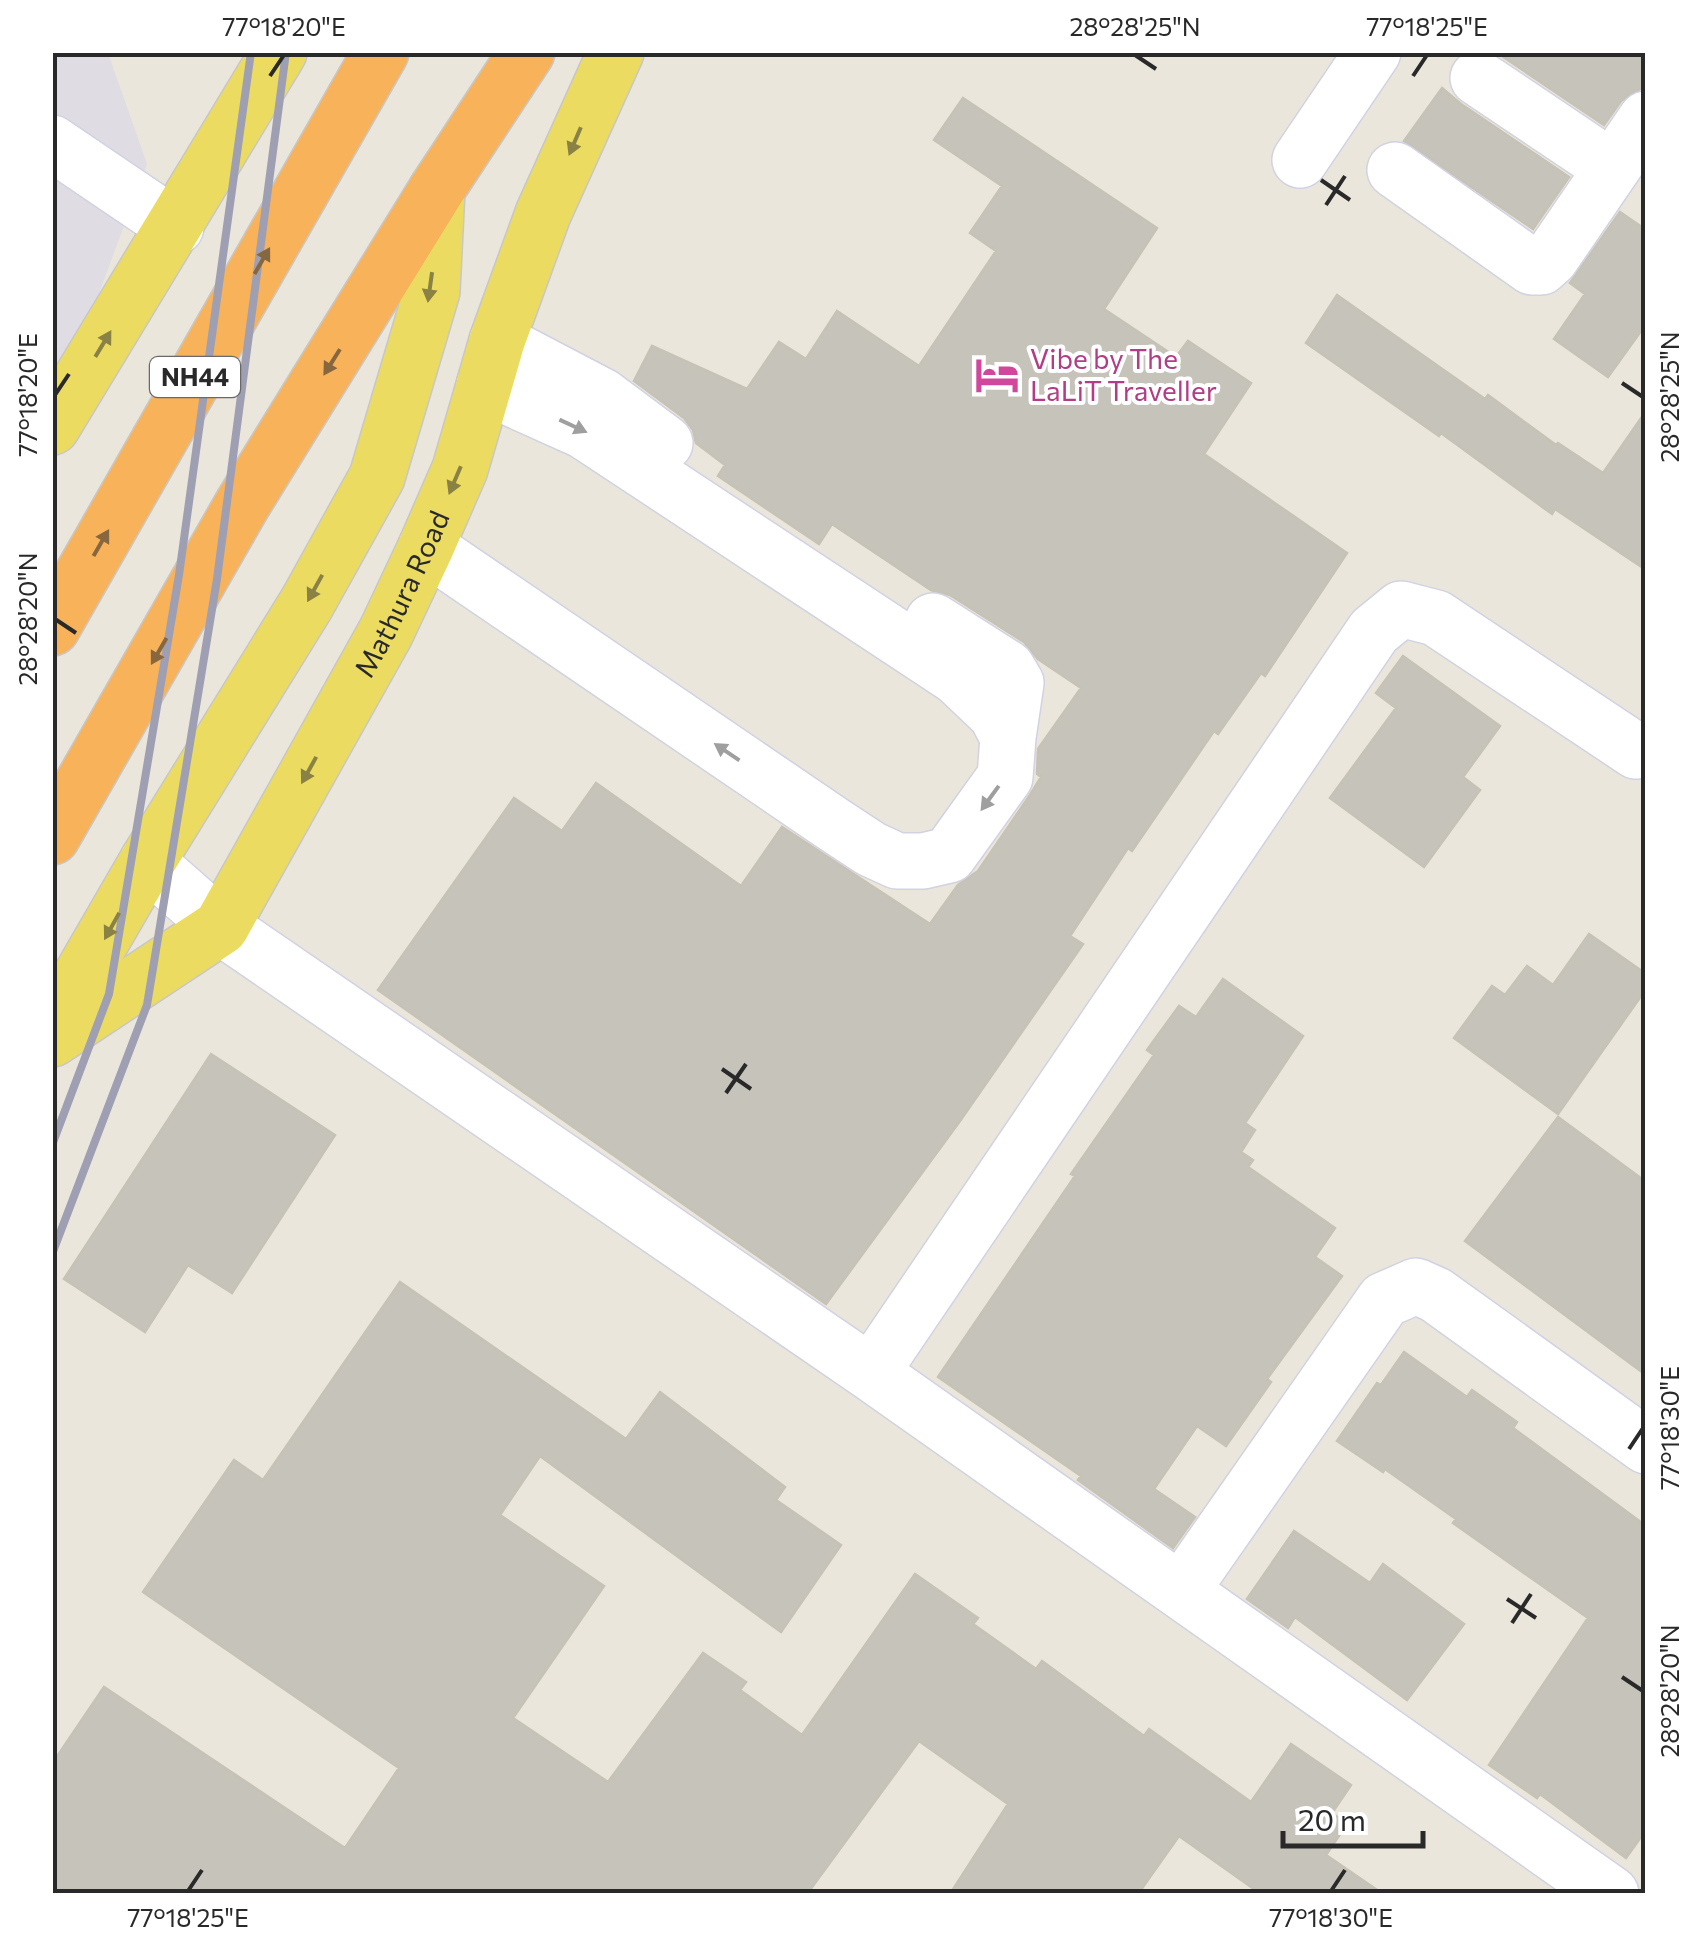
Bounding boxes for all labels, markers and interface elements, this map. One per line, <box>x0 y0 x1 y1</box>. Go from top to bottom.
text: 77°18'20"E <box>222 11 346 41</box>
text: 28°28'25"N <box>1069 11 1201 41</box>
text: 77°18'25"E <box>1366 11 1488 41</box>
one-way arrow <box>567 126 583 156</box>
one-way arrow <box>253 246 270 275</box>
one-way arrow <box>422 271 438 303</box>
one-way arrow <box>94 330 111 358</box>
text: 28°28'25"N <box>1654 331 1684 463</box>
text: 77°18'20"E <box>12 333 42 457</box>
place label: Vibe by The LaLiT Traveller <box>1030 341 1217 407</box>
one-way arrow <box>323 349 342 376</box>
hotel icon: Vibe by The LaLiT Traveller <box>973 351 1021 399</box>
road number: NH44 <box>150 357 240 397</box>
one-way arrow <box>558 418 587 435</box>
one-way arrow <box>447 465 463 495</box>
street label: Mathura Road <box>346 505 456 683</box>
one-way arrow <box>91 529 109 557</box>
text: 28°28'20"N <box>12 553 42 685</box>
one-way arrow <box>307 574 325 602</box>
one-way arrow <box>150 637 168 665</box>
one-way arrow <box>713 743 740 762</box>
one-way arrow <box>300 755 317 784</box>
one-way arrow <box>980 785 1000 811</box>
one-way arrow <box>103 912 120 941</box>
text: 77°18'30"E <box>1654 1366 1684 1490</box>
text: 28°28'20"N <box>1654 1625 1684 1757</box>
scale bar <box>1283 1786 1423 1848</box>
text: 20 m <box>1298 1800 1366 1837</box>
text: 77°18'25"E <box>127 1902 249 1932</box>
text: 77°18'30"E <box>1269 1902 1393 1932</box>

